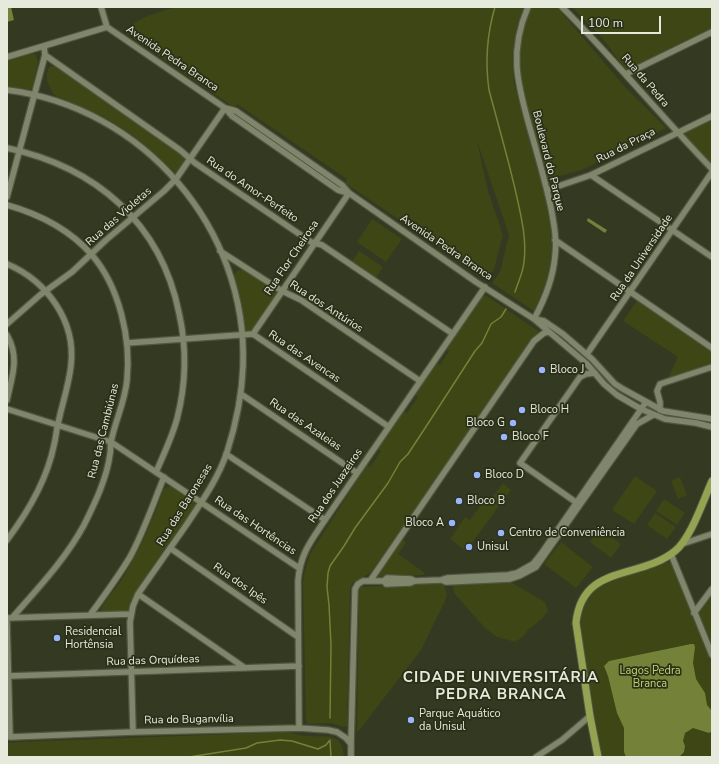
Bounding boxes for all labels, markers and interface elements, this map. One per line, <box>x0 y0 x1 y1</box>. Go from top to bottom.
scale bar <box>583 8 663 34</box>
text: 100 m <box>588 15 623 31</box>
street label: Avenida Pedra Branca <box>123 23 221 95</box>
street label: Rua da Pedra <box>618 52 672 110</box>
street label: Boulevard do Parque <box>529 109 567 213</box>
street label: Rua da Praça <box>594 125 658 167</box>
street label: Rua do Amor-Perfeito <box>204 154 300 226</box>
street label: Rua das Violetas <box>83 185 155 249</box>
street label: Avenida Pedra Branca <box>397 212 495 284</box>
street label: Rua da Universidade <box>608 212 676 304</box>
street label: Rua Flor Cheirosa <box>262 218 322 298</box>
street label: Rua dos Antúrios <box>287 278 365 336</box>
street label: Rua das Avencas <box>265 328 343 386</box>
place label: Bloco J <box>550 363 584 377</box>
marker: Bloco J <box>537 365 547 375</box>
street label: Rua das Cambiúnas <box>86 382 122 480</box>
street label: Rua das Azaleias <box>266 396 344 454</box>
place label: Bloco H <box>530 403 569 417</box>
marker: Bloco H <box>517 405 527 415</box>
place label: Bloco G <box>466 416 505 430</box>
marker: Bloco G <box>508 418 518 428</box>
place label: Bloco F <box>512 430 549 444</box>
marker: Bloco F <box>499 432 509 442</box>
street label: Rua dos Juazeiros <box>306 446 366 526</box>
street label: Rua das Baronesas <box>154 462 216 548</box>
place label: Bloco D <box>485 468 524 482</box>
marker: Bloco D <box>472 470 482 480</box>
street label: Rua das Hortências <box>212 494 298 558</box>
place label: Bloco B <box>467 494 505 508</box>
marker: Bloco B <box>454 496 464 506</box>
place label: Bloco A <box>405 516 444 530</box>
marker: Bloco A <box>447 518 457 528</box>
place label: Centro de Conveniência <box>509 526 625 540</box>
marker: Centro de Conveniência <box>496 528 506 538</box>
place label: Unisul <box>477 540 509 554</box>
marker: Unisul <box>464 542 474 552</box>
street label: Rua dos Ipês <box>210 560 270 608</box>
place label: Residencial Hortênsia <box>65 625 121 651</box>
marker: Residencial Hortênsia <box>52 633 62 643</box>
street label: Rua das Orquídeas <box>106 653 200 669</box>
park label: Lagos Pedra Branca <box>619 664 681 690</box>
district label: CIDADE UNIVERSITÁRIA PEDRA BRANCA <box>403 669 599 704</box>
place label: Parque Aquático da Unisul <box>419 707 501 733</box>
street label: Rua do Buganvília <box>144 713 234 727</box>
marker: Parque Aquático da Unisul <box>406 715 416 725</box>

